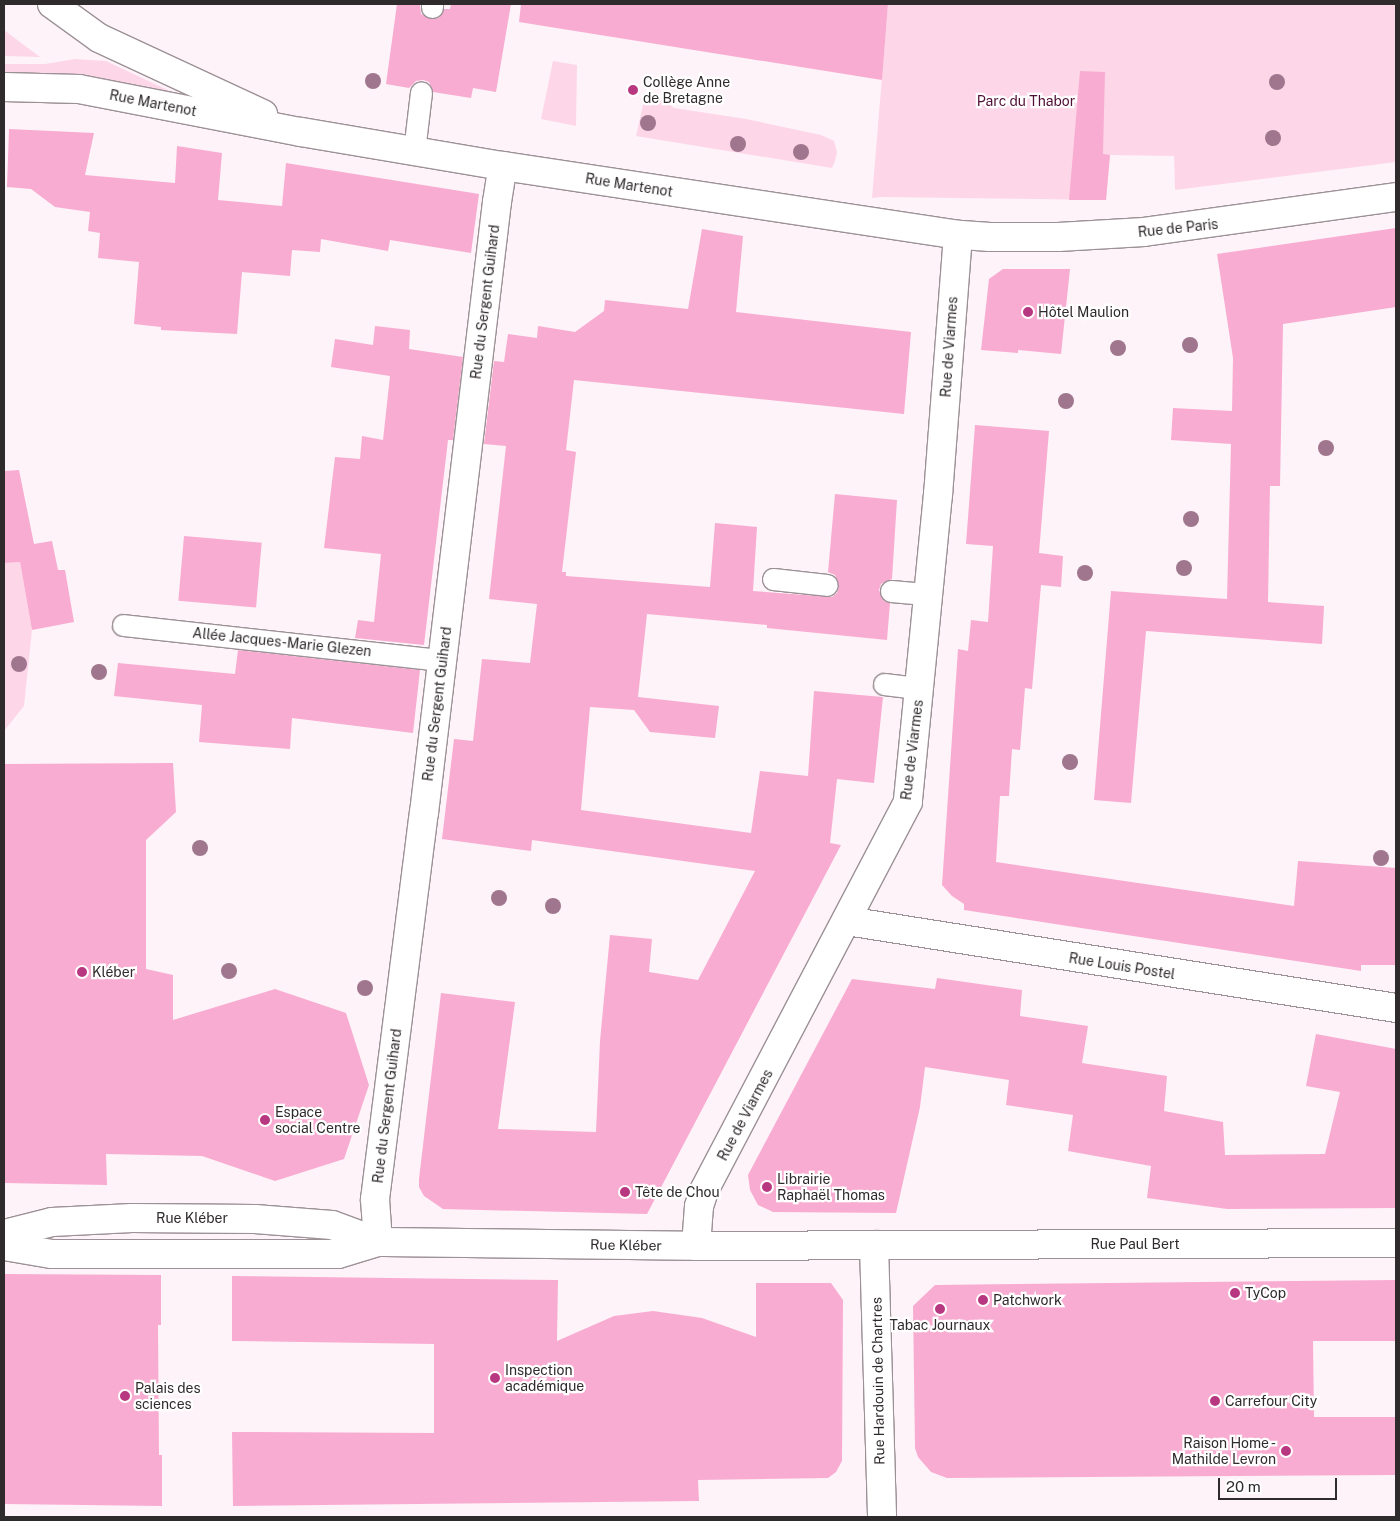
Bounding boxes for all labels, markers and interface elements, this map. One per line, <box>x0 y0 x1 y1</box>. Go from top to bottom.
place label: Collège Anne de Bretagne <box>643 74 730 106</box>
marker: Collège Anne de Bretagne <box>627 84 639 96</box>
street label: Rue Martenot <box>108 86 198 120</box>
park label: Parc du Thabor <box>977 93 1075 109</box>
street label: Rue Martenot <box>584 170 674 200</box>
street label: Rue de Paris <box>1137 215 1219 241</box>
street label: Rue du Sergent Guihard <box>467 224 503 380</box>
street label: Rue de Viarmes <box>937 296 961 398</box>
place label: Hôtel Maulion <box>1038 304 1129 320</box>
marker: Hôtel Maulion <box>1022 306 1034 318</box>
street label: Allée Jacques-Marie Glezen <box>192 624 372 660</box>
street label: Rue du Sergent Guihard <box>419 626 455 782</box>
street label: Rue de Viarmes <box>897 699 927 801</box>
street label: Rue Louis Postel <box>1067 949 1177 983</box>
place label: Kléber <box>92 964 135 980</box>
marker: Kléber <box>76 966 88 978</box>
street label: Rue du Sergent Guihard <box>369 1028 405 1184</box>
street label: Rue de Viarmes <box>714 1066 776 1164</box>
place label: Espace social Centre <box>275 1104 360 1136</box>
marker: Espace social Centre <box>259 1114 271 1126</box>
place label: Librairie Raphaël Thomas <box>777 1171 885 1204</box>
marker: Librairie Raphaël Thomas <box>761 1181 773 1193</box>
place label: Tête de Chou <box>635 1184 720 1200</box>
marker: Tête de Chou <box>619 1186 631 1198</box>
street label: Rue Kléber <box>156 1210 228 1226</box>
street label: Rue Kléber <box>590 1236 662 1254</box>
street label: Rue Paul Bert <box>1090 1236 1180 1252</box>
place label: TyCop <box>1245 1285 1286 1301</box>
marker: TyCop <box>1229 1287 1241 1299</box>
place label: Patchwork <box>993 1292 1062 1308</box>
marker: Patchwork <box>977 1294 989 1306</box>
street label: Rue Hardouin de Chartres <box>868 1297 888 1465</box>
marker: Tabac Journaux <box>934 1303 946 1315</box>
place label: Tabac Journaux <box>889 1317 991 1333</box>
place label: Inspection académique <box>505 1362 584 1394</box>
marker: Inspection académique <box>489 1372 501 1384</box>
place label: Palais des sciences <box>135 1380 201 1412</box>
marker: Palais des sciences <box>119 1390 131 1402</box>
place label: Carrefour City <box>1225 1393 1317 1409</box>
marker: Carrefour City <box>1209 1395 1221 1407</box>
place label: Raison Home - Mathilde Levron <box>1172 1435 1276 1468</box>
marker: Raison Home - Mathilde Levron <box>1280 1445 1292 1457</box>
scale bar <box>1220 1468 1339 1500</box>
text: 20 m <box>1226 1478 1261 1495</box>

